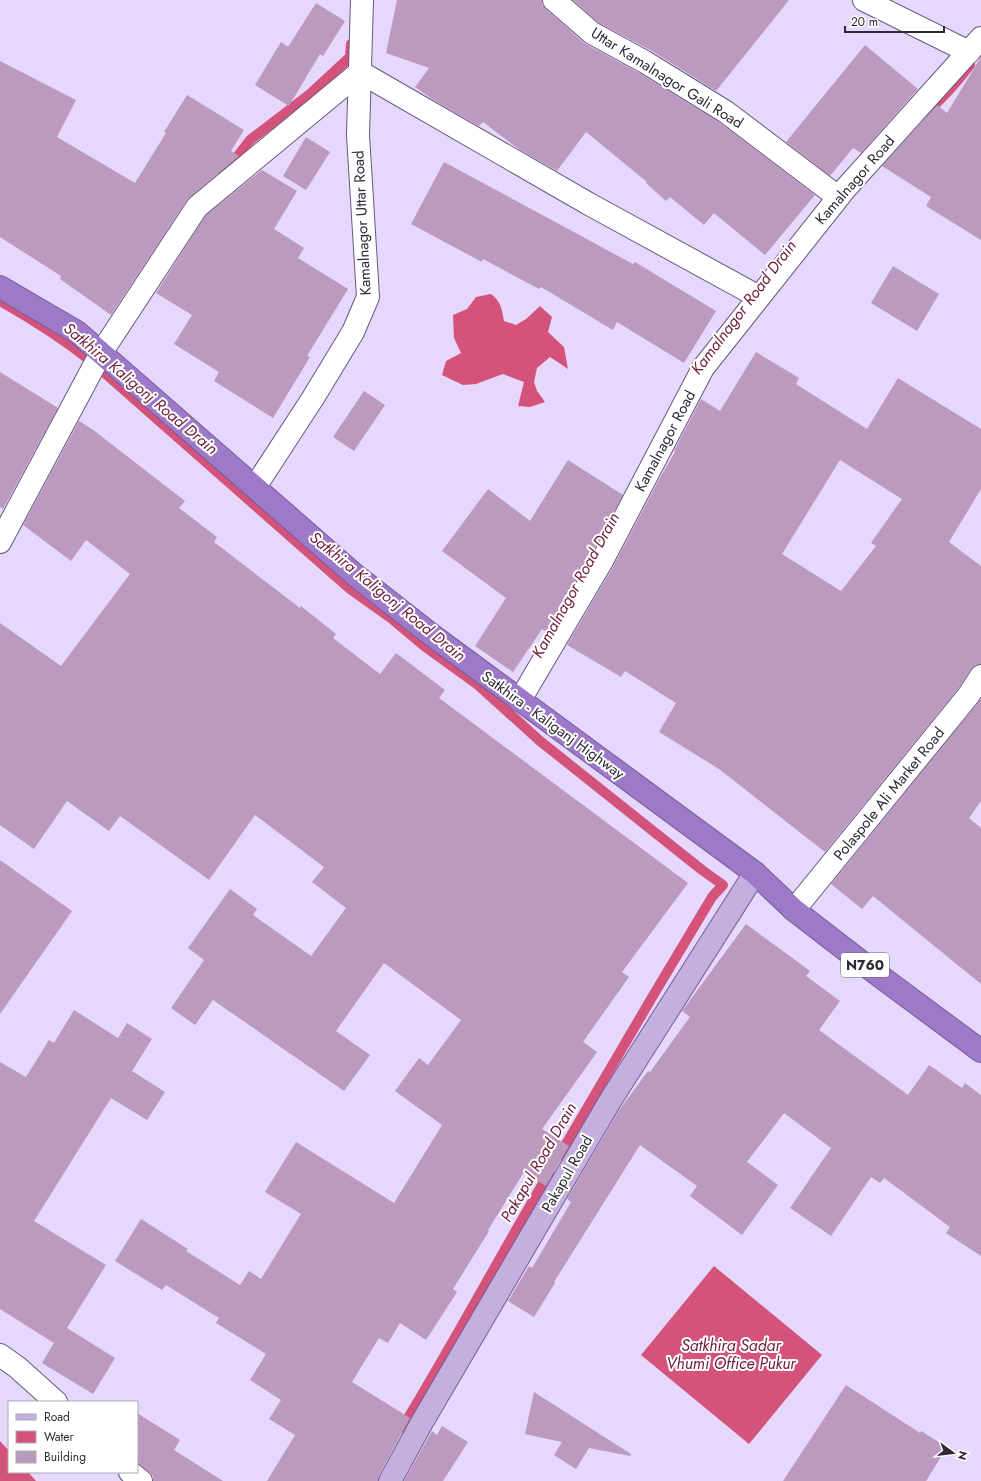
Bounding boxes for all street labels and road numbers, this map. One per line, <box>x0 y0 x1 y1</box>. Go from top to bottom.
street label: Uttar Kamalnagor Gali Road <box>587 22 747 134</box>
street label: Kamalnagor Road <box>810 131 900 229</box>
street label: Kamalnagor Uttar Road <box>347 150 377 296</box>
street label: Kamalnagor Road <box>629 386 701 496</box>
street label: Satkhira - Kaliganj Highway <box>477 666 629 785</box>
street label: Polaspole Ali Market Road <box>828 723 950 865</box>
road number: N760 <box>841 953 889 977</box>
street label: Pakapul Road <box>538 1132 596 1216</box>

